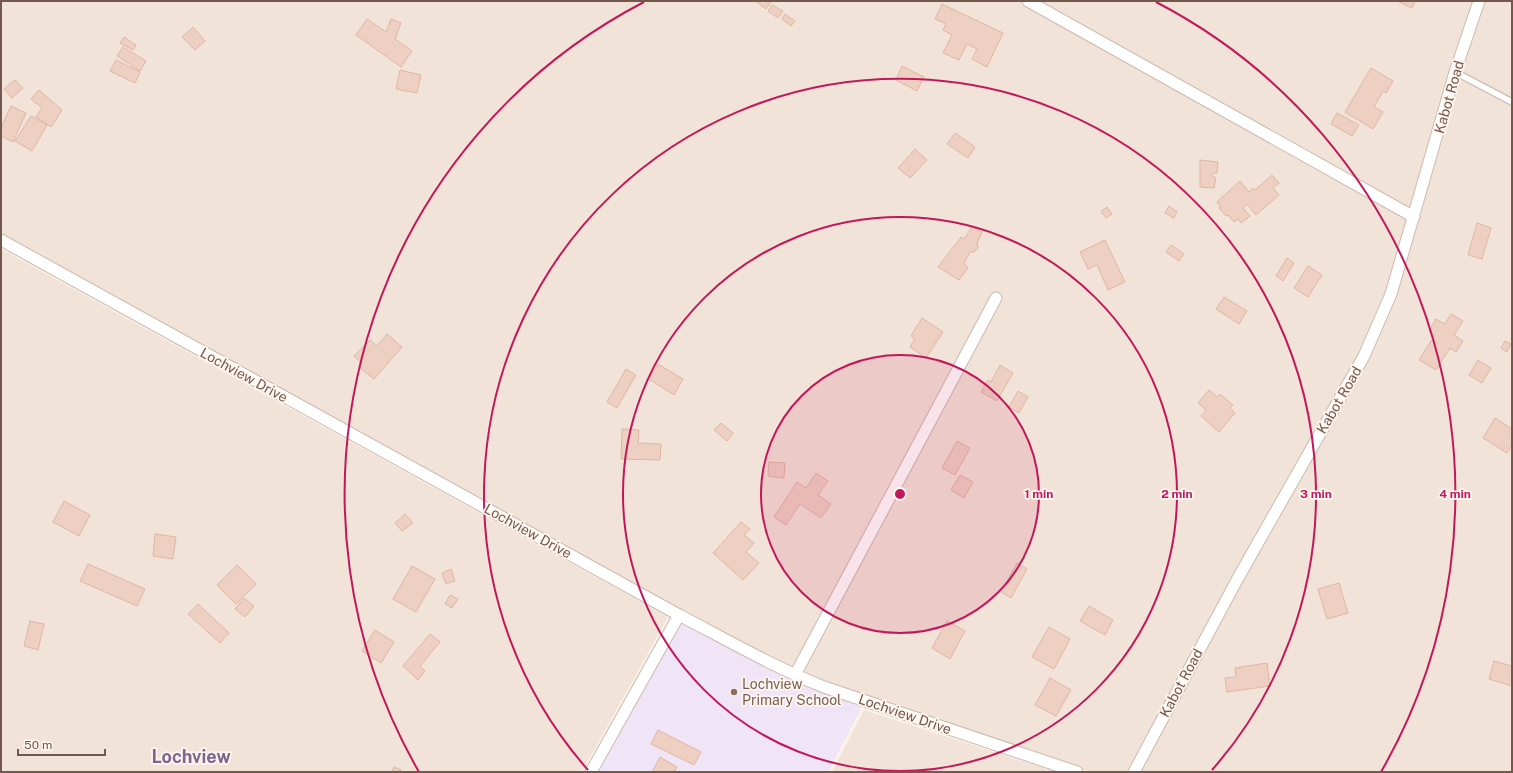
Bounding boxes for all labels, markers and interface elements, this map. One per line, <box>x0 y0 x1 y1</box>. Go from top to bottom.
street label: Kabot Road <box>1431 59 1467 135</box>
street label: Lochview Drive <box>198 344 290 406</box>
street label: Kabot Road <box>1313 363 1365 437</box>
centre of rings <box>893 487 907 501</box>
text: 1 min <box>1025 487 1053 501</box>
text: 2 min <box>1161 487 1193 501</box>
text: 3 min <box>1300 487 1332 501</box>
text: 4 min <box>1439 487 1471 501</box>
street label: Lochview Drive <box>482 500 574 562</box>
street label: Kabot Road <box>1156 646 1206 720</box>
place label: Lochview Primary School <box>742 676 841 708</box>
marker: Lochview Primary School <box>729 687 739 697</box>
street label: Lochview Drive <box>856 691 954 737</box>
scale bar <box>18 731 105 757</box>
text: 50 m <box>24 738 52 752</box>
district label: Lochview <box>151 746 231 767</box>

